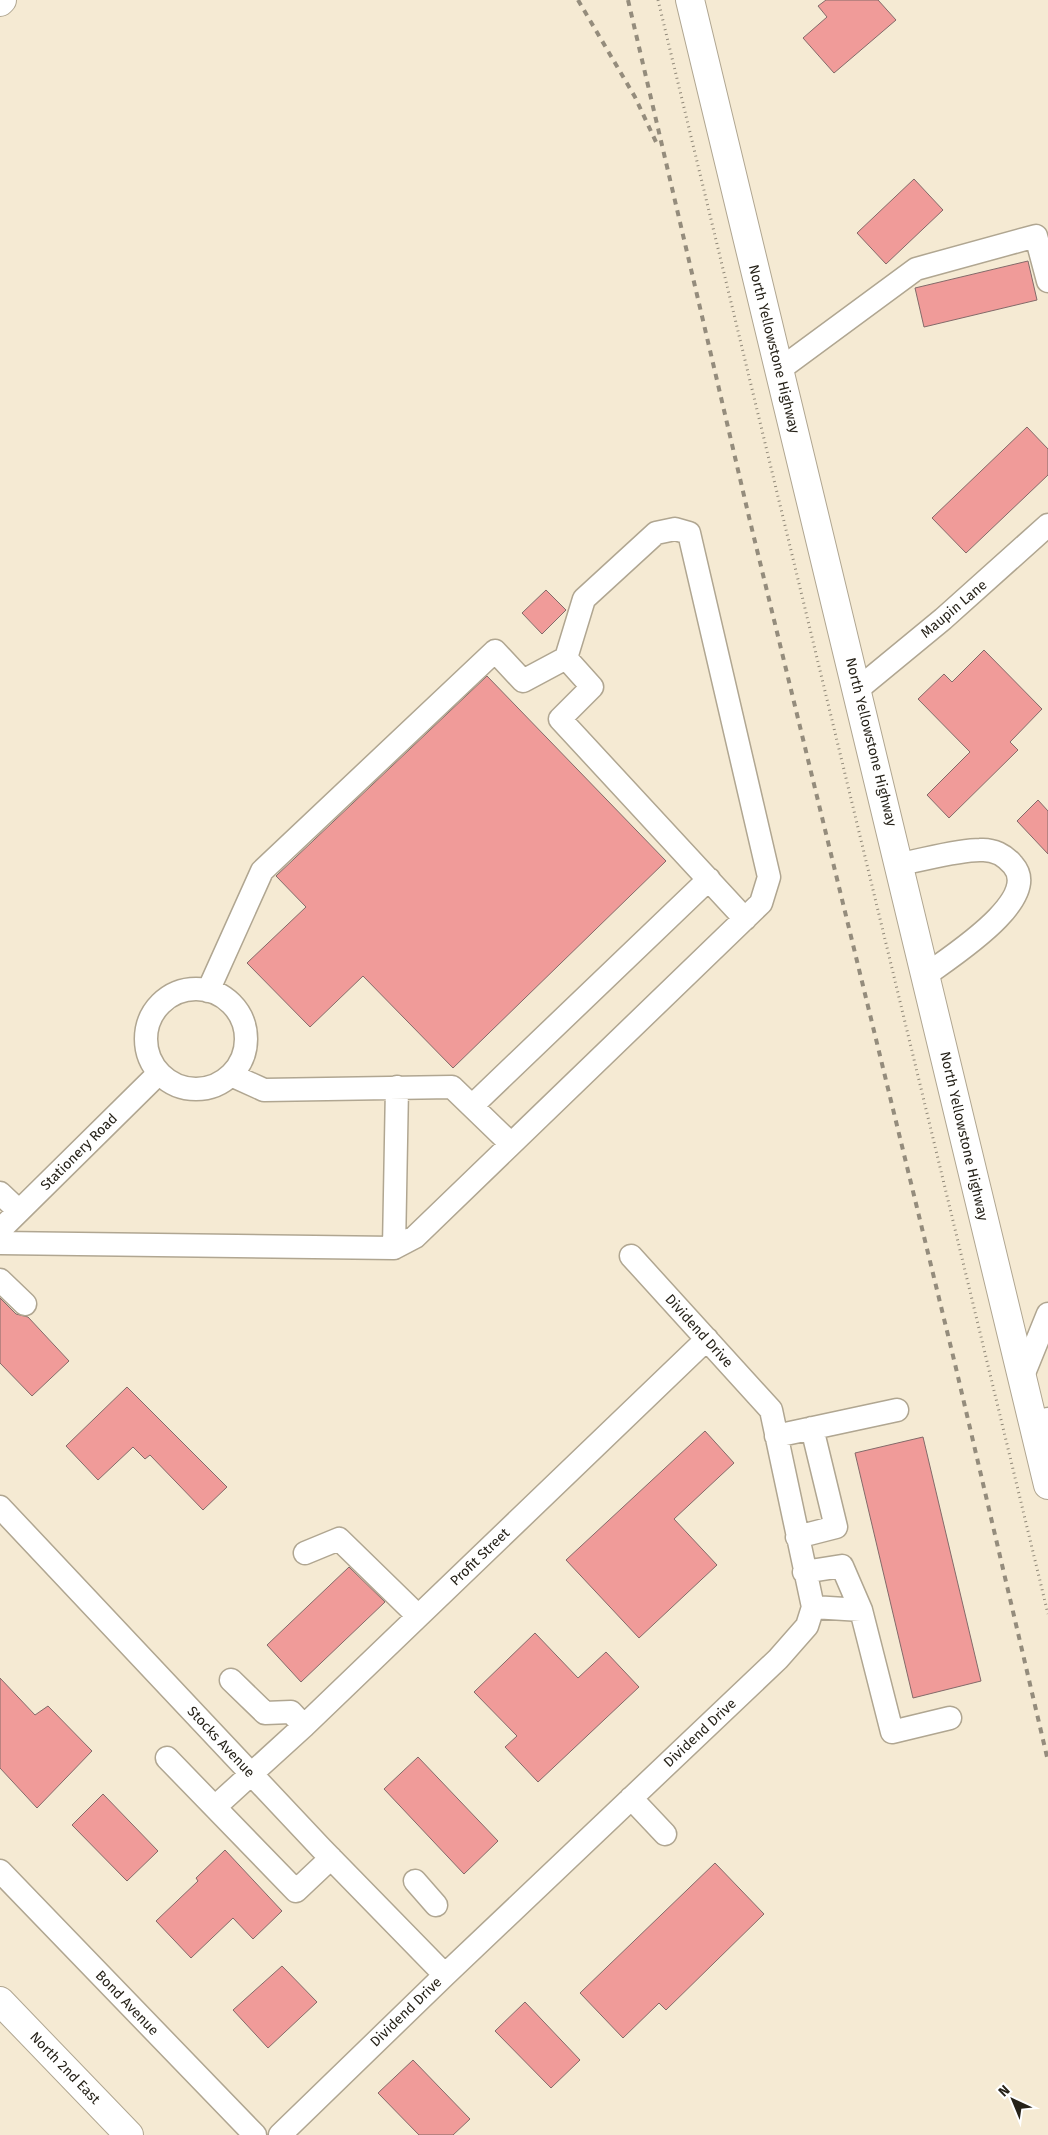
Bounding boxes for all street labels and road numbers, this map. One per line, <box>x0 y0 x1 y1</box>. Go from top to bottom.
street label: North Yellowstone Highway <box>745 263 803 435</box>
street label: Maupin Lane <box>917 576 991 642</box>
street label: North Yellowstone Highway <box>842 656 900 828</box>
street label: North Yellowstone Highway <box>936 1050 992 1222</box>
street label: Stationery Road <box>37 1110 121 1194</box>
street label: Dividend Drive <box>662 1291 736 1371</box>
street label: Profit Street <box>447 1524 514 1589</box>
street label: Dividend Drive <box>660 1695 740 1771</box>
street label: Stocks Avenue <box>184 1703 258 1781</box>
street label: Bond Avenue <box>92 1967 162 2039</box>
street label: Dividend Drive <box>367 1974 445 2050</box>
street label: North 2nd East <box>26 2028 104 2108</box>

